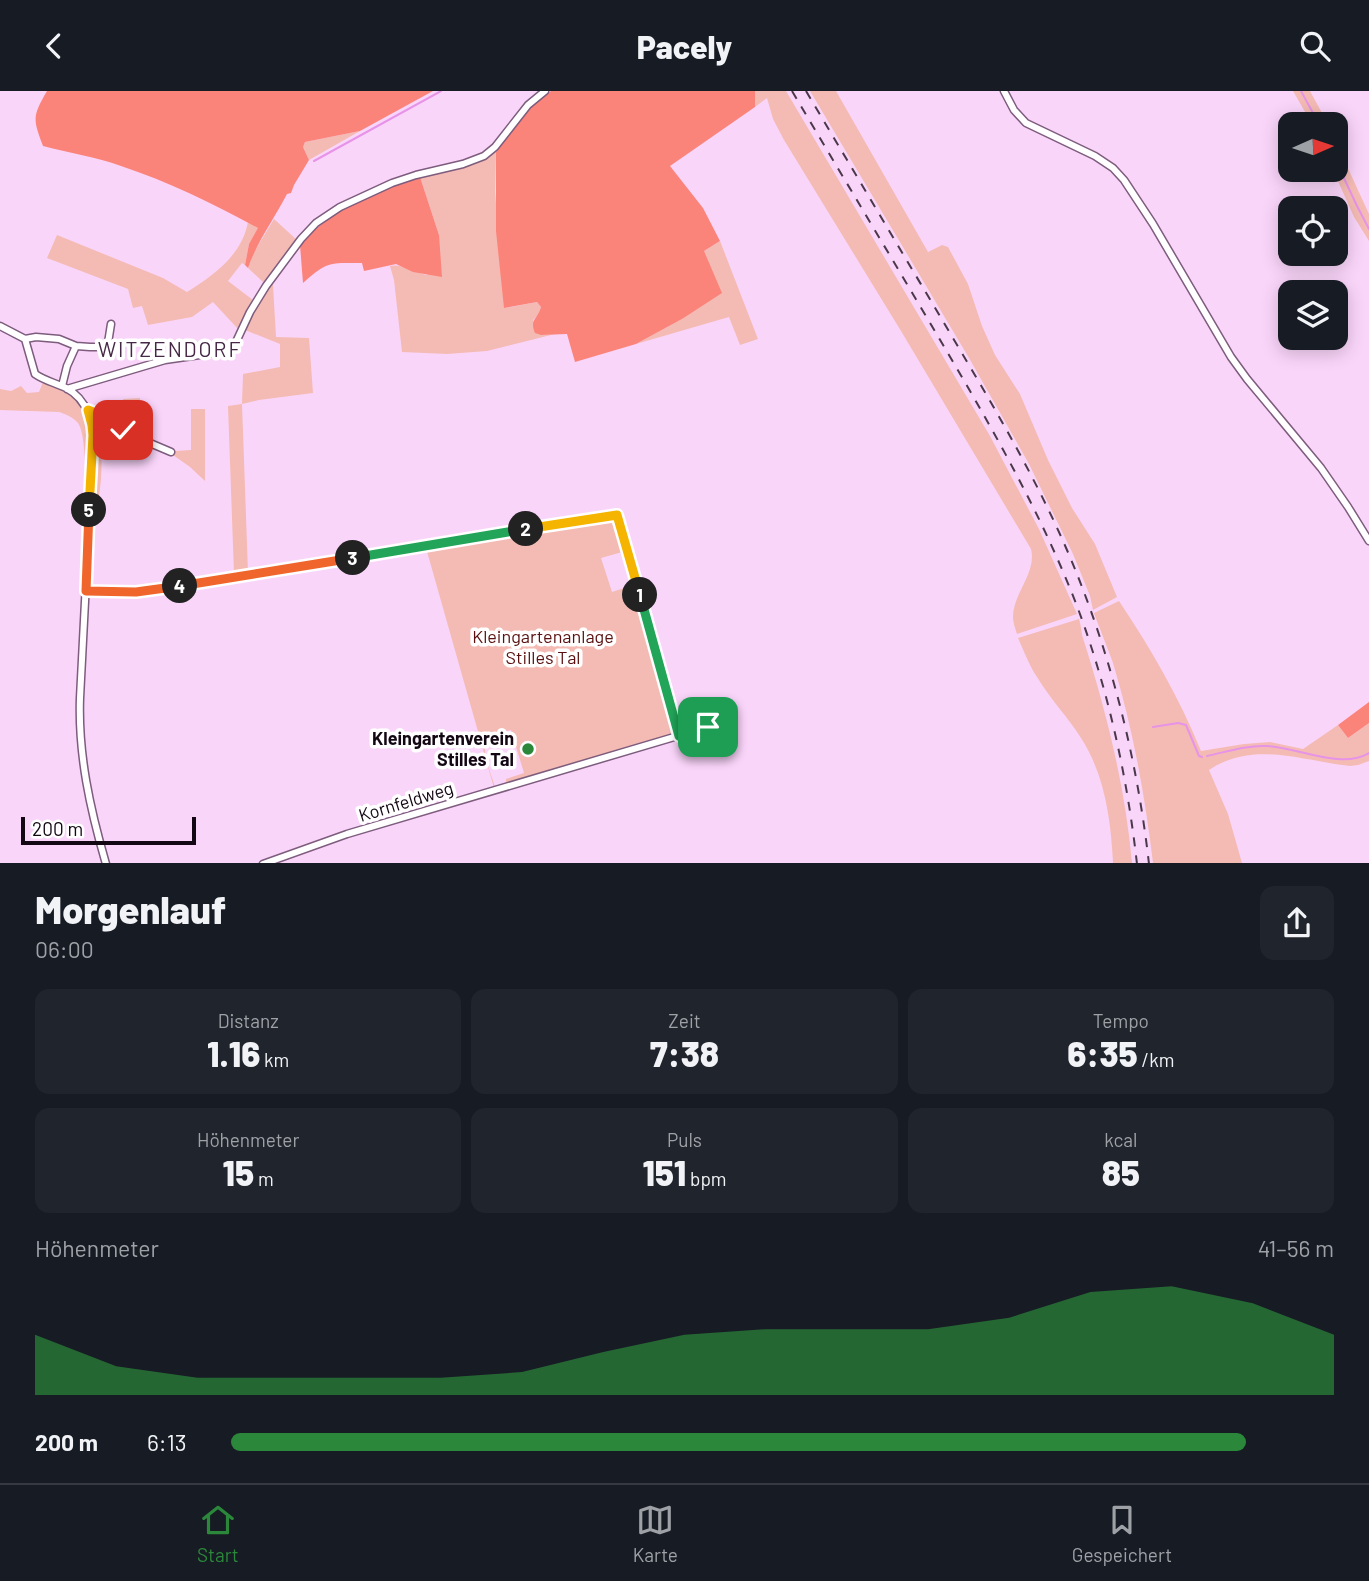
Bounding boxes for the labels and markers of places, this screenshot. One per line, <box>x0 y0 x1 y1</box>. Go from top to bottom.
pin <box>93 400 153 460</box>
pin: 5 <box>72 493 106 527</box>
pin: 2 <box>508 511 544 547</box>
pin: 3 <box>336 540 370 575</box>
pin: 4 <box>162 568 198 603</box>
pin: 1 <box>622 577 658 613</box>
pin <box>678 697 738 757</box>
place label: Kleingartenverein Stilles Tal <box>372 727 514 770</box>
marker: Kleingartenverein Stilles Tal <box>520 741 536 757</box>

